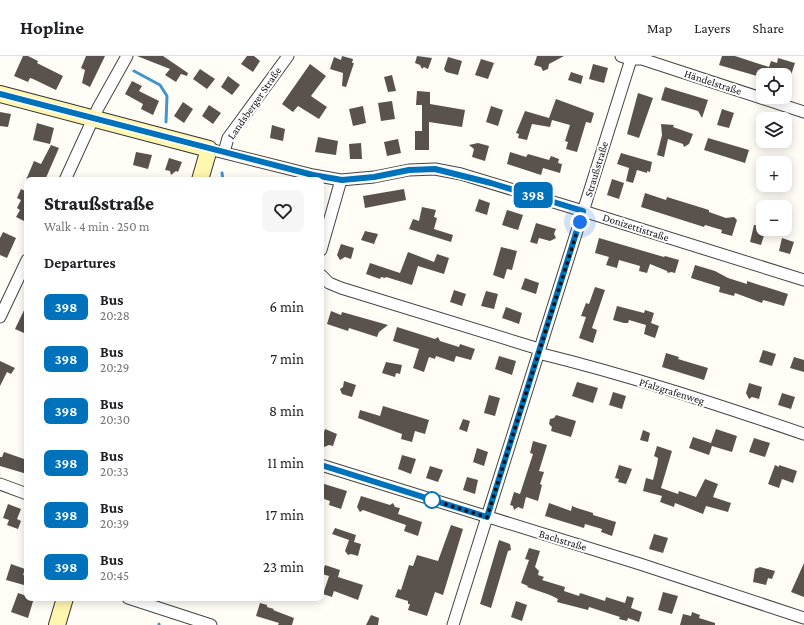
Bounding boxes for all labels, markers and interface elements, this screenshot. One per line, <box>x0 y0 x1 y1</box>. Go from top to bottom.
text: Hopline <box>20 17 84 38</box>
text: Map <box>647 20 672 36</box>
text: Layers <box>694 20 731 36</box>
text: Share <box>753 20 784 36</box>
street label: Landsberger Straße <box>225 64 284 142</box>
street label: Händelstraße <box>683 67 743 97</box>
map controls <box>756 68 792 236</box>
button: locate <box>756 68 792 104</box>
button: layers <box>756 112 792 148</box>
street label: Straußstraße <box>582 140 610 198</box>
button: + <box>756 156 792 192</box>
line badge: 398 <box>510 182 556 208</box>
text: 398 <box>522 187 544 203</box>
button: heart <box>262 190 304 232</box>
text: Straußstraße <box>44 193 154 214</box>
button: − <box>756 200 792 236</box>
street label: Donizettistraße <box>601 211 671 243</box>
your location <box>570 212 590 232</box>
text: Walk · 4 min · 250 m <box>44 219 149 234</box>
text: Departures <box>44 255 116 271</box>
text: Bus <box>100 292 123 308</box>
text: 398 <box>55 299 77 315</box>
text: 6 min <box>270 299 304 315</box>
text: 20:28 <box>100 308 130 323</box>
text: Bus <box>100 344 123 360</box>
text: 398 <box>55 351 77 367</box>
text: 7 min <box>270 351 304 367</box>
text: 20:29 <box>100 360 129 375</box>
street label: Pfalzgrafenweg <box>638 375 707 408</box>
text: Bus <box>100 396 123 412</box>
text: 398 <box>55 403 77 419</box>
text: 8 min <box>269 403 304 419</box>
text: 20:30 <box>100 412 130 427</box>
text: Bus <box>100 448 123 464</box>
text: 398 <box>55 455 77 471</box>
text: 11 min <box>267 455 304 471</box>
text: 20:33 <box>100 464 129 479</box>
unlabelled marker <box>423 491 441 509</box>
text: Bus <box>100 500 123 516</box>
text: 398 <box>55 507 77 523</box>
text: 17 min <box>265 507 304 523</box>
text: 20:39 <box>100 516 129 531</box>
street label: Bachstraße <box>538 527 588 553</box>
text: Bus <box>100 552 123 568</box>
text: 398 <box>55 559 77 575</box>
text: 23 min <box>263 559 304 575</box>
text: 20:45 <box>100 568 129 583</box>

